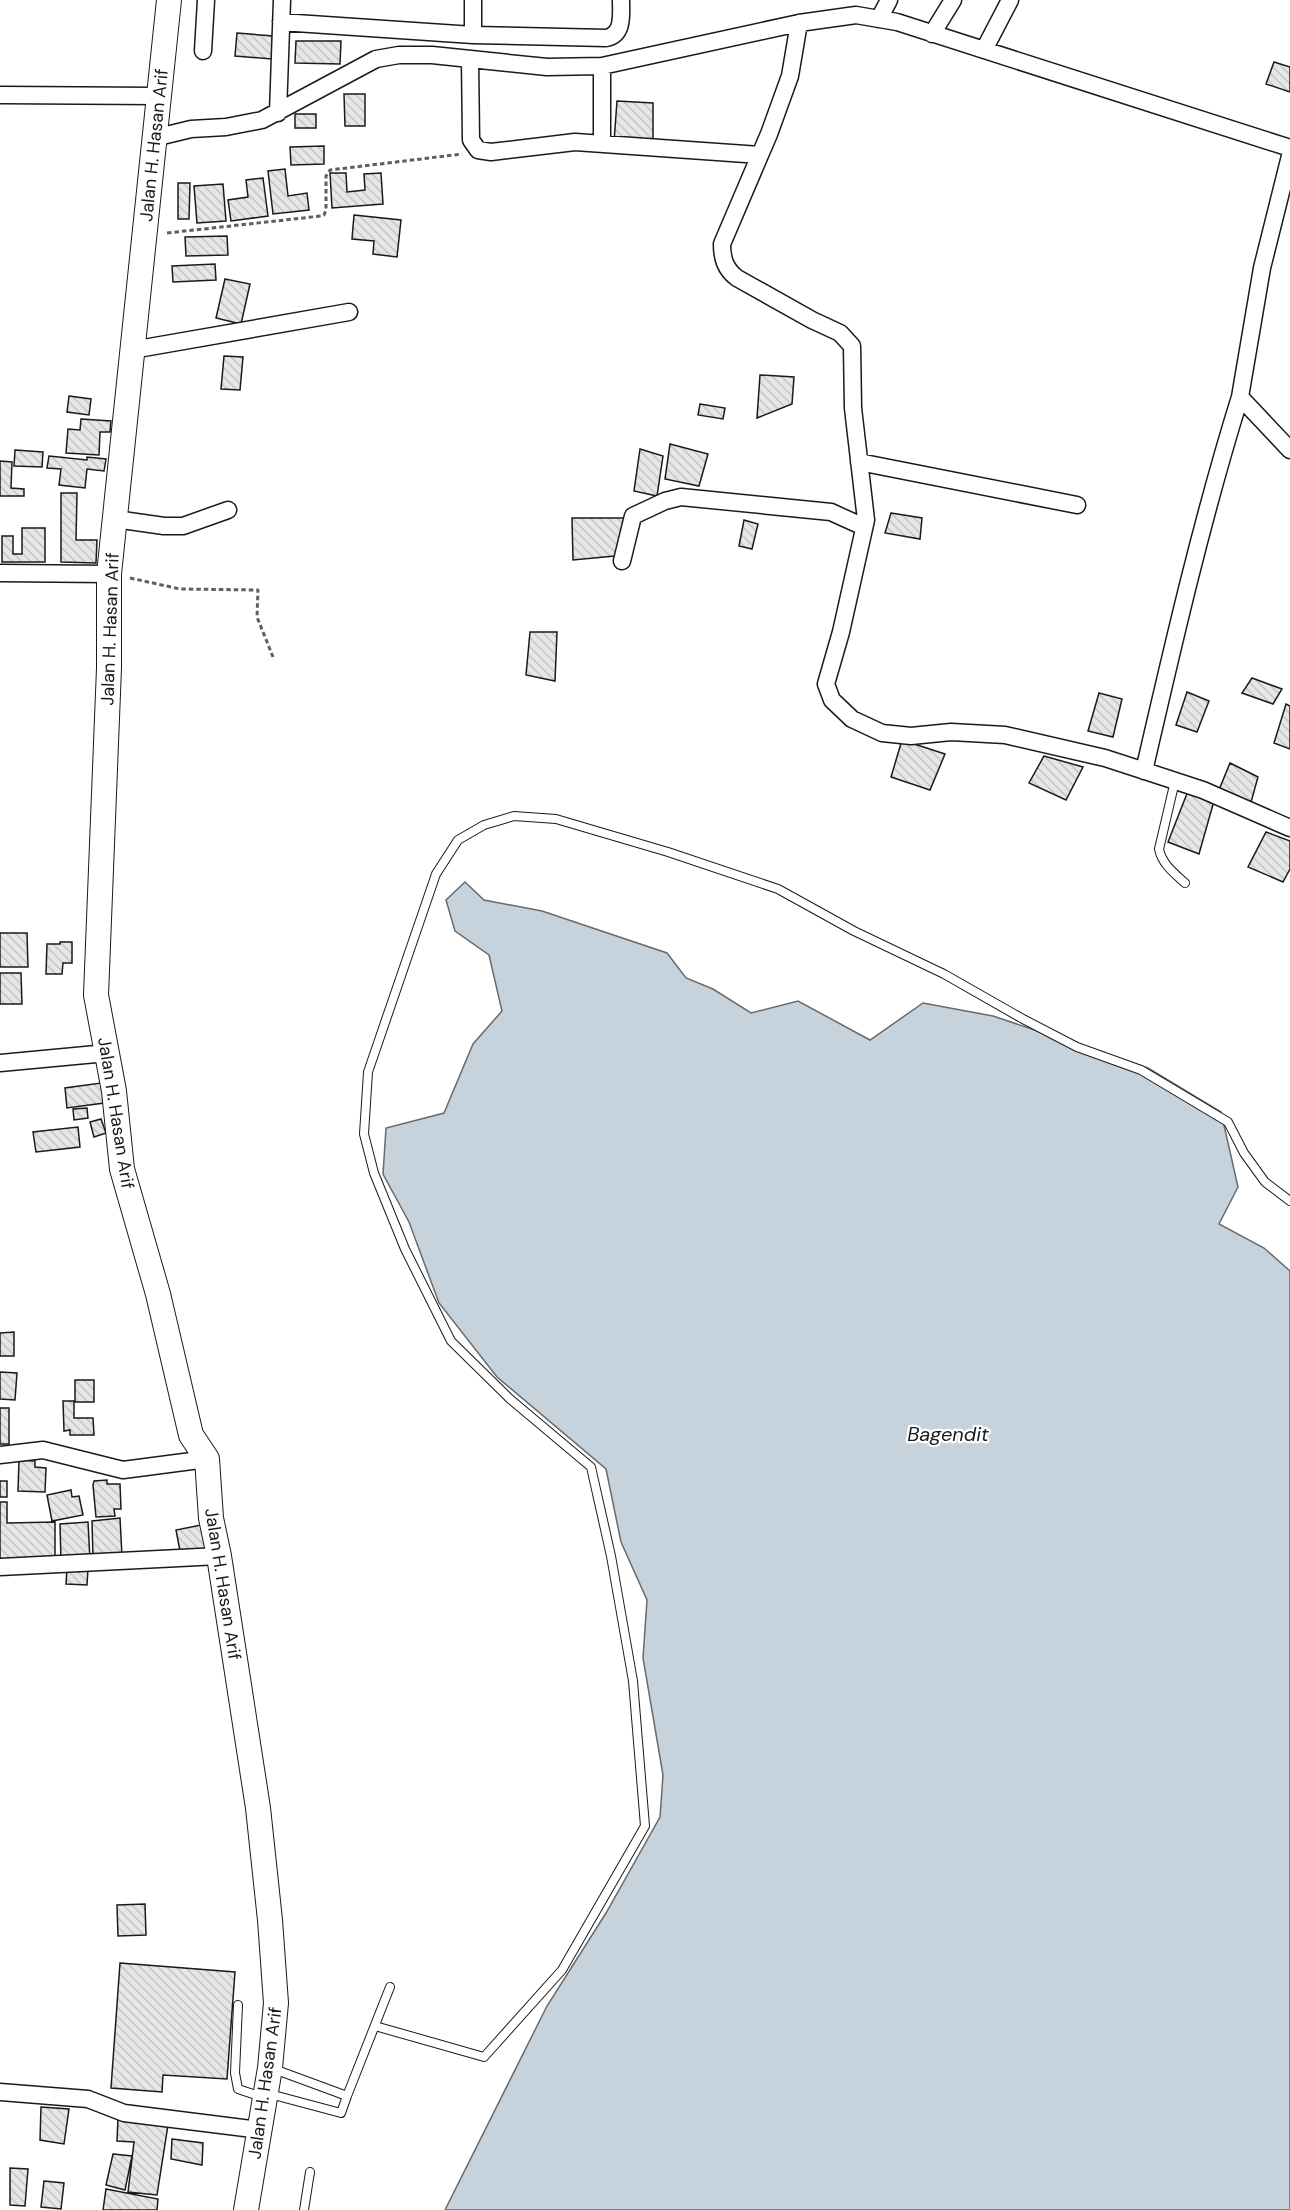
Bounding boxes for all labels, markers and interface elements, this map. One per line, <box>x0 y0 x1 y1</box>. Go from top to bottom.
street label: Jalan H. Hasan Arif <box>134 67 174 223</box>
street label: Jalan H. Hasan Arif <box>95 552 125 706</box>
street label: Jalan H. Hasan Arif <box>92 1035 140 1191</box>
water label: Bagendit <box>907 1421 989 1447</box>
street label: Jalan H. Hasan Arif <box>199 1506 247 1662</box>
street label: Jalan H. Hasan Arif <box>242 2005 288 2161</box>

